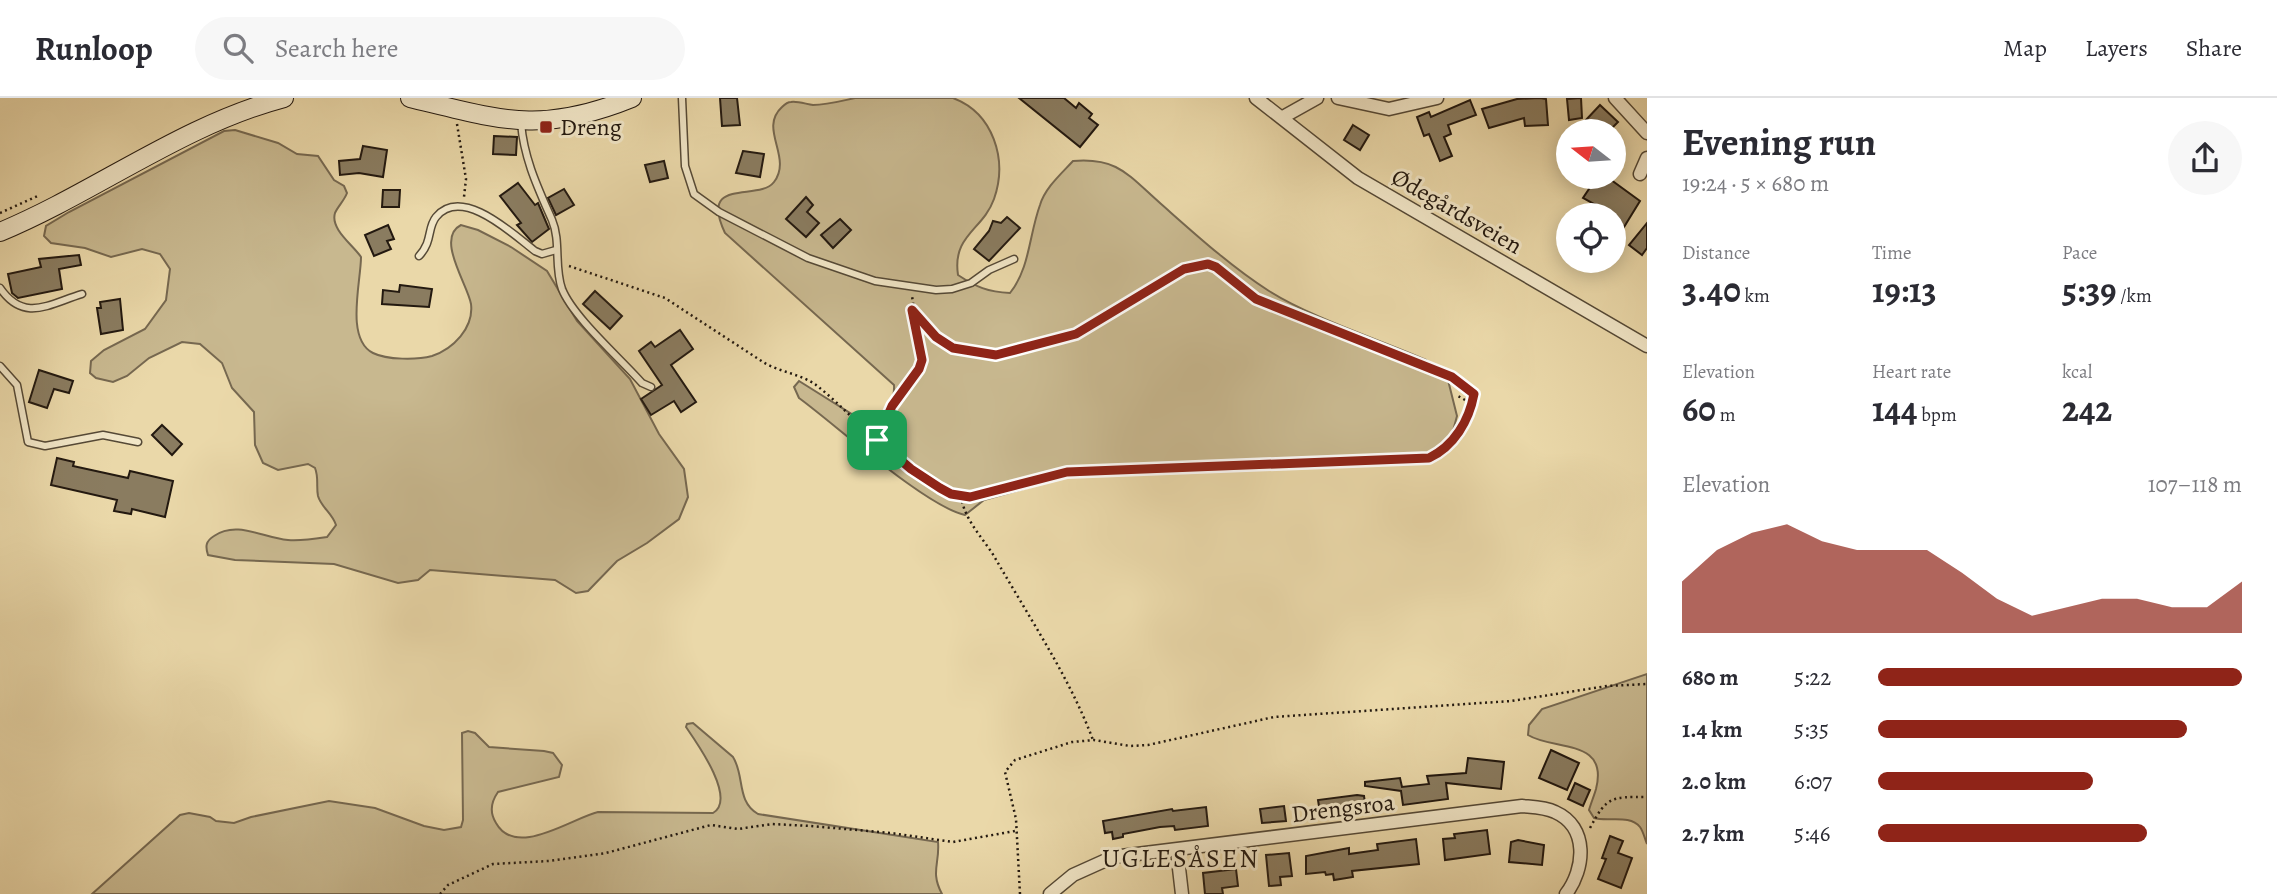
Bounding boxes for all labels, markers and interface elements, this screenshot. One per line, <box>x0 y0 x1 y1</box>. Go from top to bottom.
search box <box>195 17 685 80</box>
text: Runloop <box>35 26 153 71</box>
icon: search <box>219 29 257 67</box>
text: Search here <box>275 31 398 66</box>
text: Map <box>2003 32 2047 64</box>
text: Layers <box>2085 32 2148 64</box>
text: Share <box>2186 32 2242 64</box>
place label: Dreng <box>560 111 622 143</box>
text: Evening run <box>1682 116 1876 168</box>
marker: Dreng <box>538 119 554 135</box>
north arrow <box>1556 119 1626 189</box>
map controls <box>1556 119 1626 273</box>
button: share <box>2168 121 2242 195</box>
street label: Ødegårdsveien <box>1386 161 1528 261</box>
text: 19:24 · 5 × 680 m <box>1682 168 1829 199</box>
button: locate <box>1556 203 1626 273</box>
text: Distance <box>1682 240 1750 266</box>
text: Time <box>1872 240 1911 266</box>
text: Pace <box>2062 240 2097 266</box>
text: 3.40 <box>1682 266 1741 314</box>
text: 19:13 <box>1872 266 1937 314</box>
text: 5:39 <box>2062 266 2117 314</box>
text: km <box>1741 283 1770 309</box>
text: /km <box>2117 283 2152 309</box>
text: Elevation <box>1682 359 1755 385</box>
text: Heart rate <box>1872 359 1951 385</box>
text: kcal <box>2062 359 2092 385</box>
text: 60 <box>1682 385 1716 433</box>
text: 144 <box>1872 385 1917 433</box>
text: 242 <box>2062 385 2112 433</box>
text: m <box>1716 402 1736 428</box>
text: bpm <box>1917 402 1957 428</box>
pin <box>847 410 907 470</box>
icon: arrive <box>858 421 896 459</box>
text: Elevation <box>1682 469 1770 500</box>
text: 107–118 m <box>2148 469 2242 500</box>
text: 680 m <box>1682 662 1739 693</box>
text: 5:22 <box>1794 662 1831 693</box>
text: 1.4 km <box>1682 714 1743 745</box>
text: 5:35 <box>1794 714 1829 745</box>
text: 2.0 km <box>1682 766 1746 797</box>
text: 6:07 <box>1794 766 1832 797</box>
street label: Drengsroa <box>1290 786 1397 830</box>
text: 2.7 km <box>1682 818 1744 849</box>
text: 5:46 <box>1794 818 1830 849</box>
district label: UGLESÅSEN <box>1102 841 1260 876</box>

